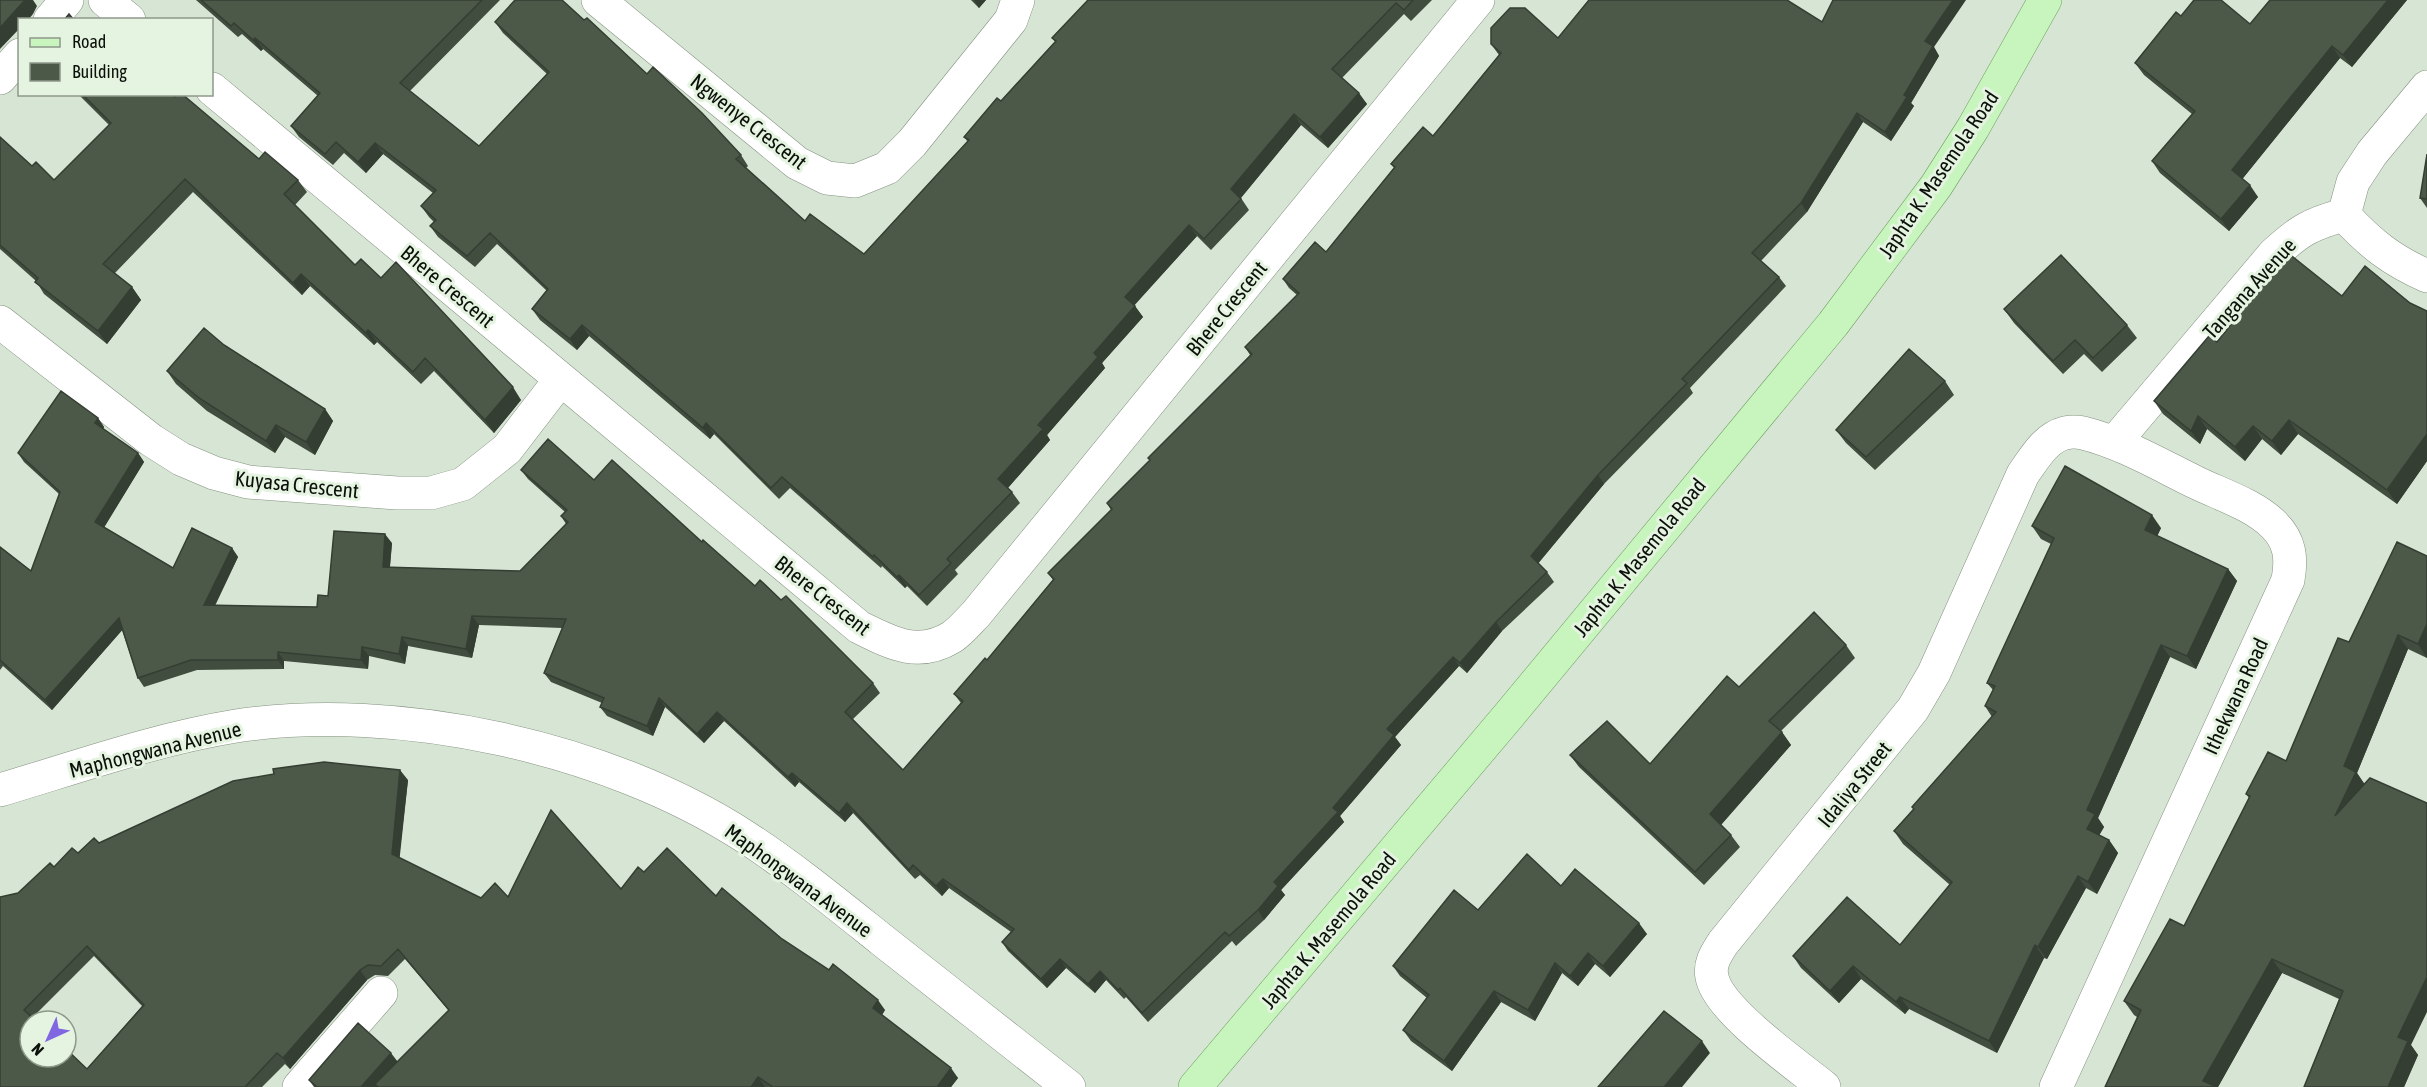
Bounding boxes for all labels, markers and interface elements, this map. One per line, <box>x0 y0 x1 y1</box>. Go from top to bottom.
legend <box>18 18 213 96</box>
text: Road <box>72 31 106 52</box>
text: Building <box>72 61 127 82</box>
street label: Ngwenye Crescent <box>686 68 812 174</box>
street label: Japhta K. Masemola Road <box>1873 86 2003 262</box>
street label: Tangana Avenue <box>2198 233 2300 343</box>
street label: Bhere Crescent <box>396 240 500 332</box>
street label: Bhere Crescent <box>1181 256 1271 360</box>
street label: Kuyasa Crescent <box>234 466 360 502</box>
street label: Japhta K. Masemola Road <box>1568 473 1710 641</box>
street label: Bhere Crescent <box>771 550 875 640</box>
street label: Ithekwana Road <box>2198 634 2272 758</box>
street label: Maphongwana Avenue <box>67 716 243 782</box>
street label: Idaliya Street <box>1812 737 1896 831</box>
street label: Maphongwana Avenue <box>721 819 877 941</box>
street label: Japhta K. Masemola Road <box>1256 847 1400 1013</box>
north arrow <box>18 1009 78 1069</box>
text: N <box>28 1040 47 1059</box>

